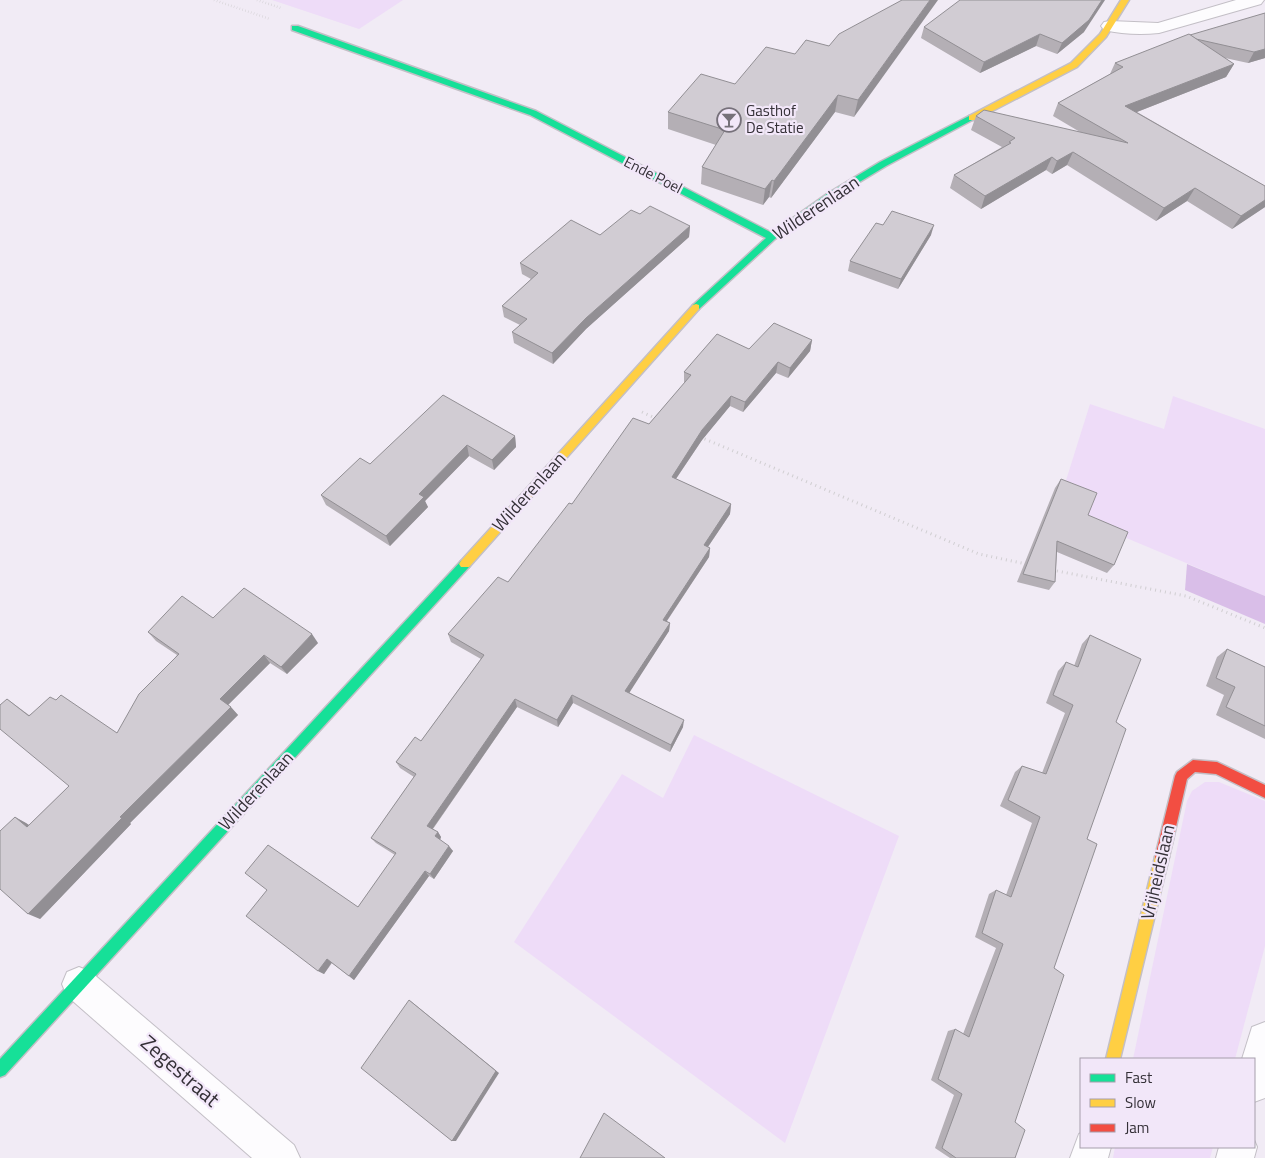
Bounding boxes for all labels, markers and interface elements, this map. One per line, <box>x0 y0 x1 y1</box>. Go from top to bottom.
place label: Gasthof De Statie <box>746 99 803 139</box>
bar icon: Gasthof De Statie <box>716 107 742 133</box>
street label: Ende Poel <box>620 150 687 199</box>
street label: Wilderenlaan <box>767 169 864 247</box>
street label: Wilderenlaan <box>485 446 572 538</box>
street label: Wilderenlaan <box>212 745 299 836</box>
street label: Vrijheidslaan <box>1133 822 1182 922</box>
street label: Zegestraat <box>134 1027 228 1114</box>
legend <box>1080 1058 1255 1148</box>
text: Fast <box>1125 1066 1153 1089</box>
text: Slow <box>1125 1091 1156 1114</box>
text: Jam <box>1125 1116 1149 1139</box>

